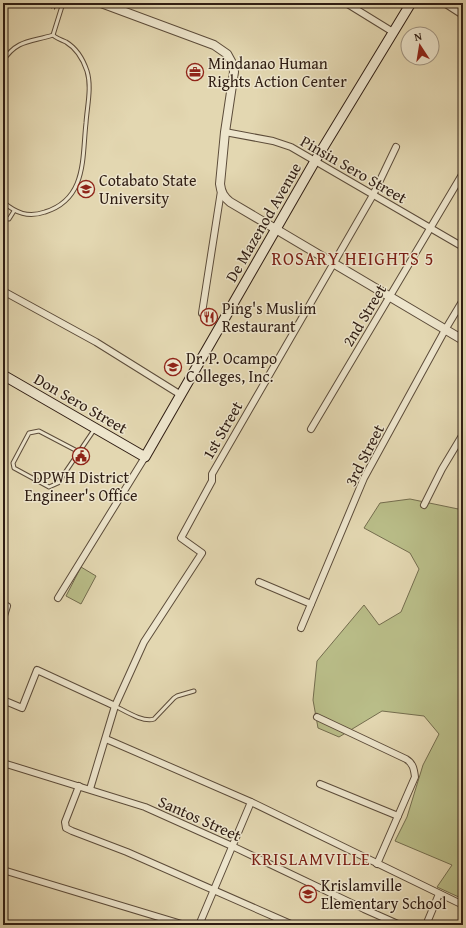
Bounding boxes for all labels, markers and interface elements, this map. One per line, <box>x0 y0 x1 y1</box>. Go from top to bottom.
north arrow <box>400 26 440 66</box>
text: N <box>413 27 424 45</box>
place label: Mindanao Human Rights Action Center <box>208 51 347 93</box>
office icon: Mindanao Human Rights Action Center <box>185 62 205 82</box>
street label: Pinsin Sero Street <box>296 129 412 209</box>
street label: De Mazenod Avenue <box>219 158 307 286</box>
place label: Cotabato State University <box>99 168 196 210</box>
school or university icon: Cotabato State University <box>76 179 96 199</box>
district label: ROSARY HEIGHTS 5 <box>272 245 434 272</box>
street label: 2nd Street <box>336 279 392 351</box>
place label: Ping's Muslim Restaurant <box>222 296 316 338</box>
restaurant icon: Ping's Muslim Restaurant <box>199 307 219 327</box>
place label: Dr. P. Ocampo Colleges, Inc. <box>186 346 277 388</box>
school or university icon: Dr. P. Ocampo Colleges, Inc. <box>163 357 183 377</box>
street label: Don Sero Street <box>30 367 132 440</box>
street label: 1st Street <box>196 396 248 464</box>
street label: 3rd Street <box>338 420 390 490</box>
public building icon: DPWH District Engineer's Office <box>71 446 91 466</box>
place label: DPWH District Engineer's Office <box>24 465 138 507</box>
street label: Santos Street <box>155 789 246 847</box>
district label: KRISLAMVILLE <box>251 846 371 871</box>
place label: Krislamville Elementary School <box>321 873 447 915</box>
school or university icon: Krislamville Elementary School <box>298 884 318 904</box>

